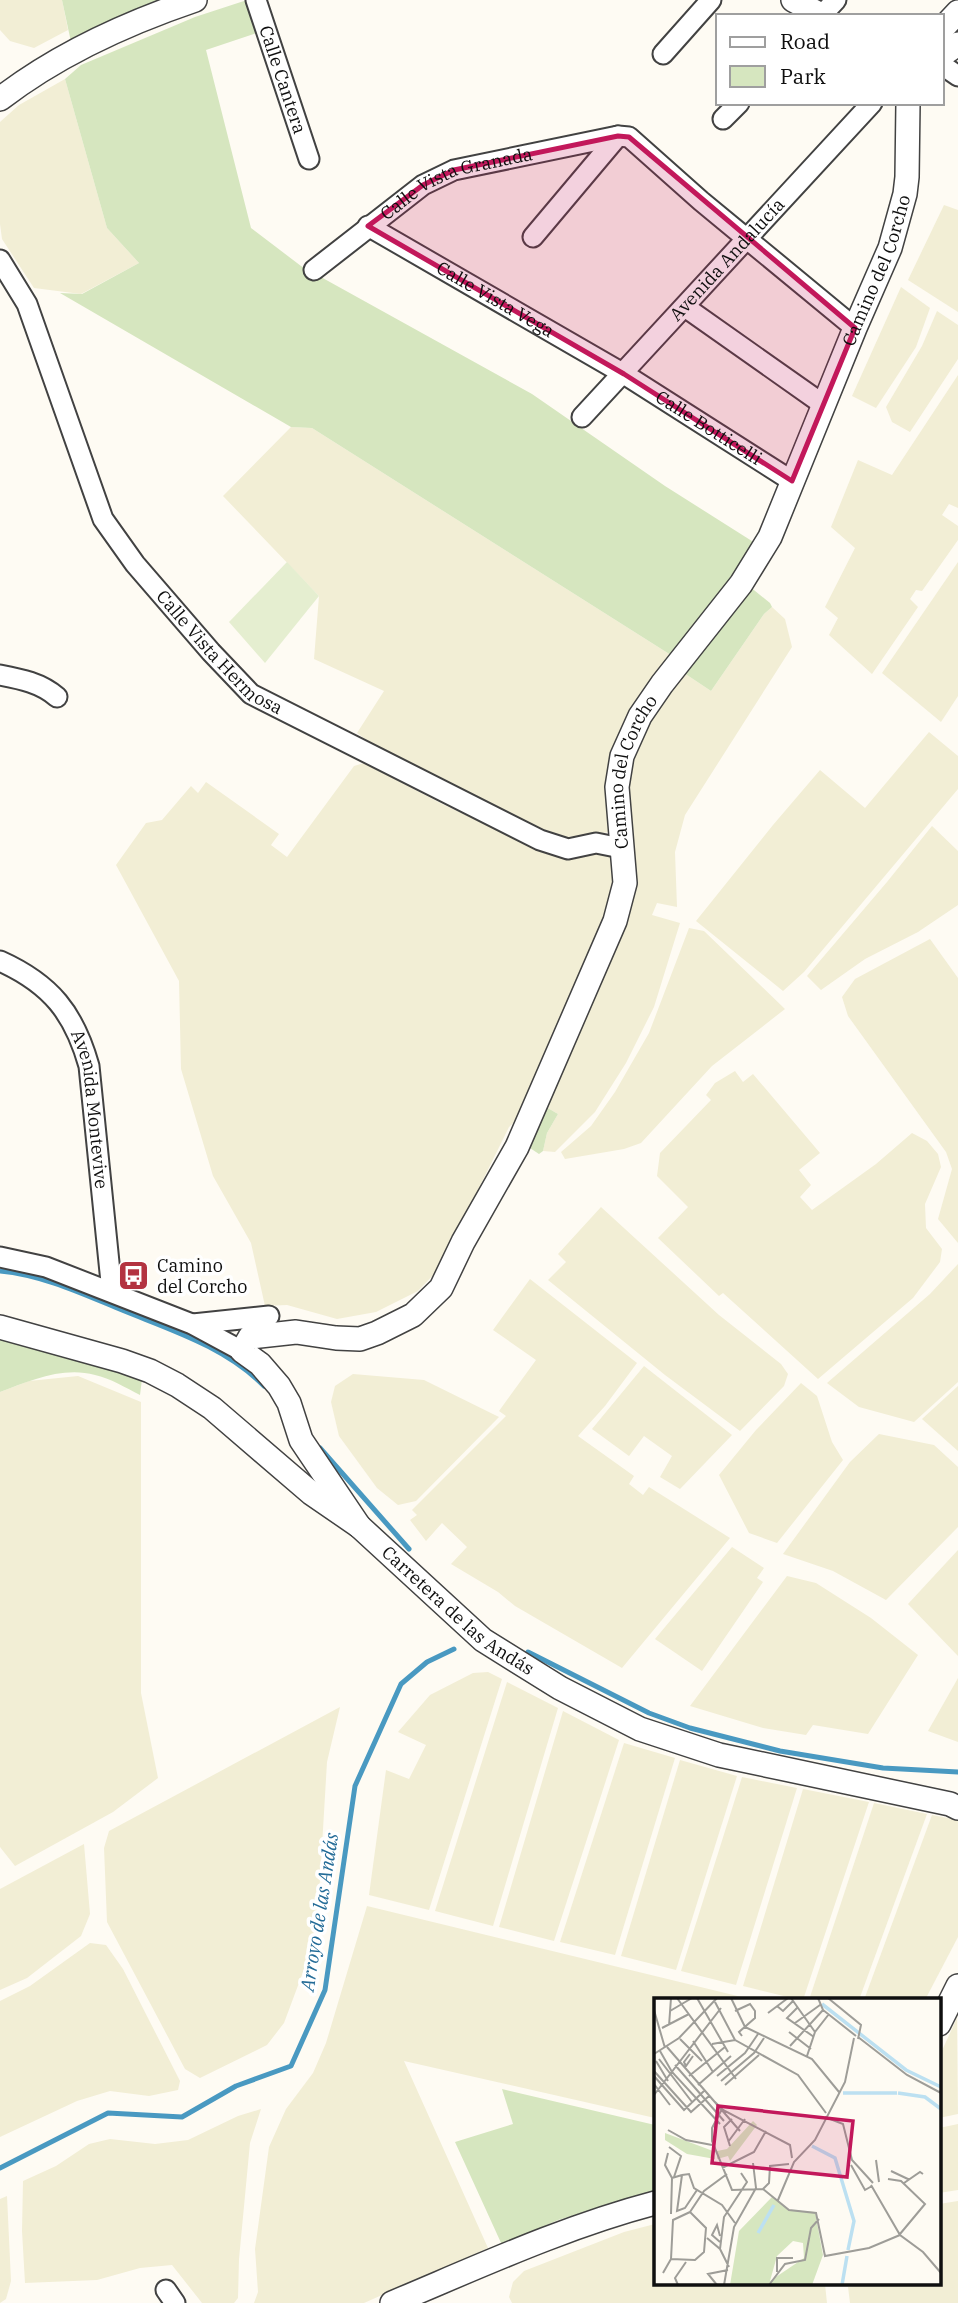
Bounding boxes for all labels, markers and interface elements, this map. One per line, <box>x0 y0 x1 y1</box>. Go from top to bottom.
legend <box>716 14 944 105</box>
street label: Calle Cantera <box>254 22 312 137</box>
text: Road <box>780 27 830 55</box>
text: Park <box>780 62 827 90</box>
street label: Calle Vista Granada <box>376 142 535 225</box>
street label: Camino del Corcho <box>837 192 915 349</box>
street label: Avenida Andalucía <box>664 193 789 326</box>
street label: Calle Vista Vega <box>432 256 559 342</box>
street label: Calle Botticelli <box>651 385 767 470</box>
street label: Calle Vista Hermosa <box>152 585 287 719</box>
street label: Camino del Corcho <box>605 690 662 850</box>
street label: Avenida Montevive <box>66 1026 113 1190</box>
place label: Camino del Corcho <box>157 1254 247 1298</box>
bus stop icon: Camino del Corcho <box>117 1259 151 1293</box>
street label: Carretera de las Andás <box>377 1541 538 1680</box>
water label: Arroyo de las Andás <box>294 1831 343 1995</box>
inset map <box>654 1998 940 2286</box>

